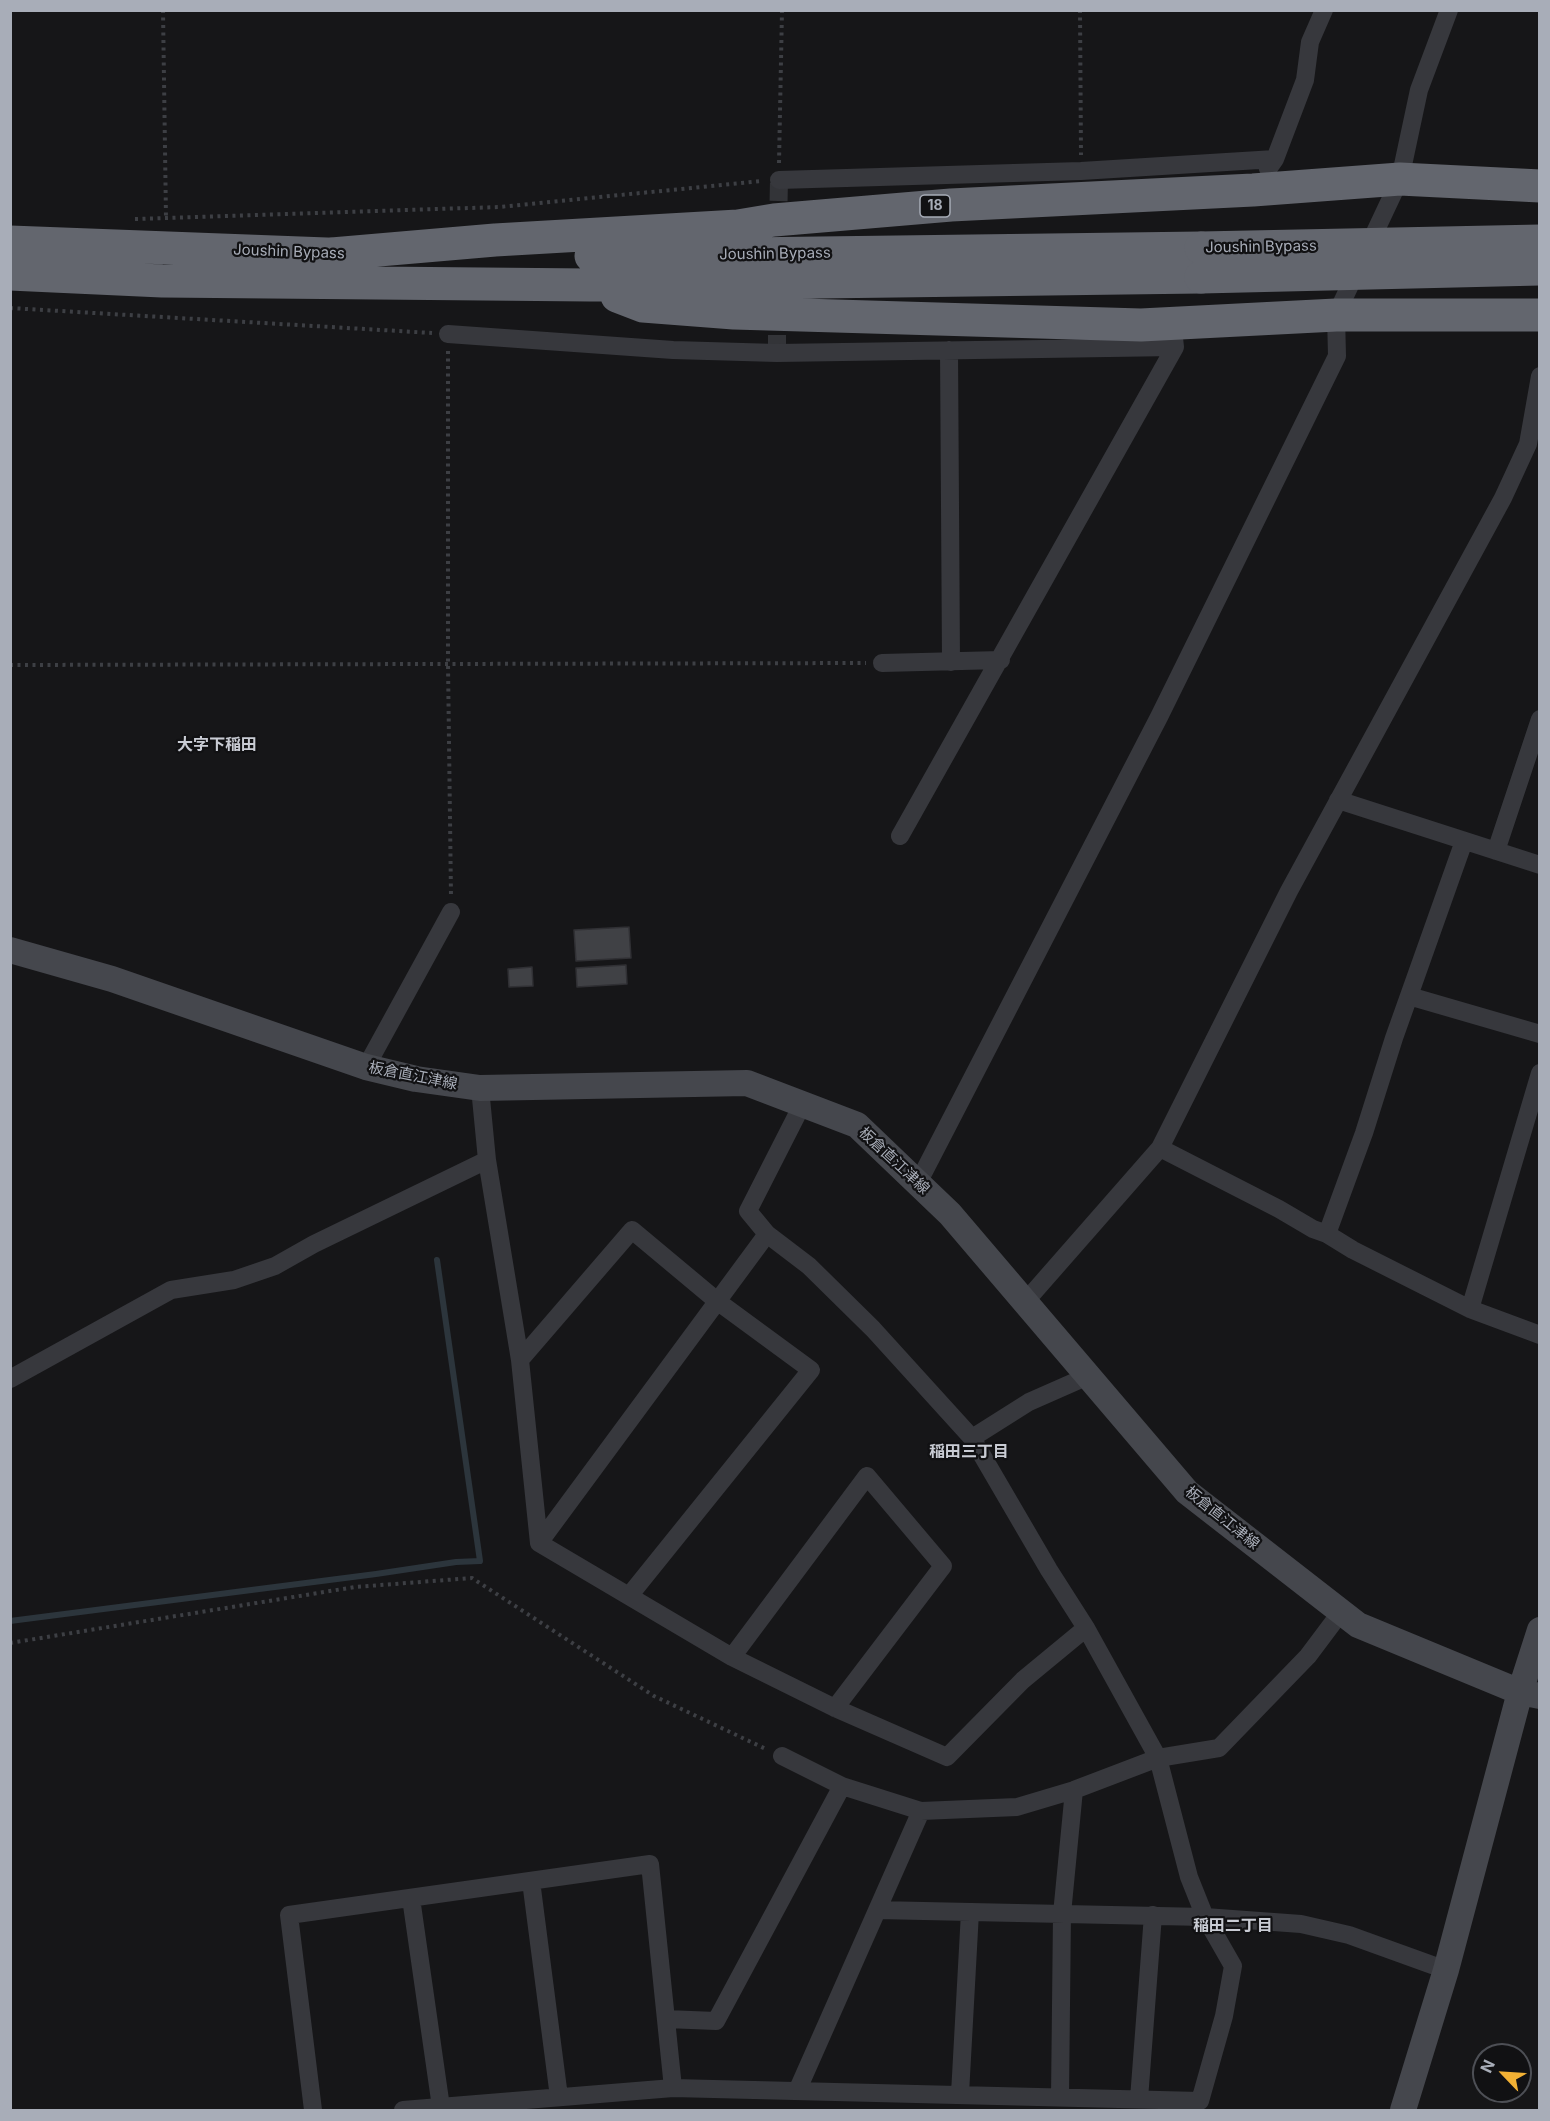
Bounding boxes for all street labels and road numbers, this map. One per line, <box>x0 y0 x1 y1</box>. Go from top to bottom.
road number: 18 <box>920 195 950 217</box>
street label: Joushin Bypass <box>1205 237 1317 257</box>
street label: Joushin Bypass <box>233 241 345 263</box>
street label: Joushin Bypass <box>719 244 831 264</box>
street label: 板倉直江津線 <box>367 1059 459 1093</box>
street label: 板倉直江津線 <box>855 1124 933 1198</box>
street label: 板倉直江津線 <box>1181 1483 1263 1553</box>

